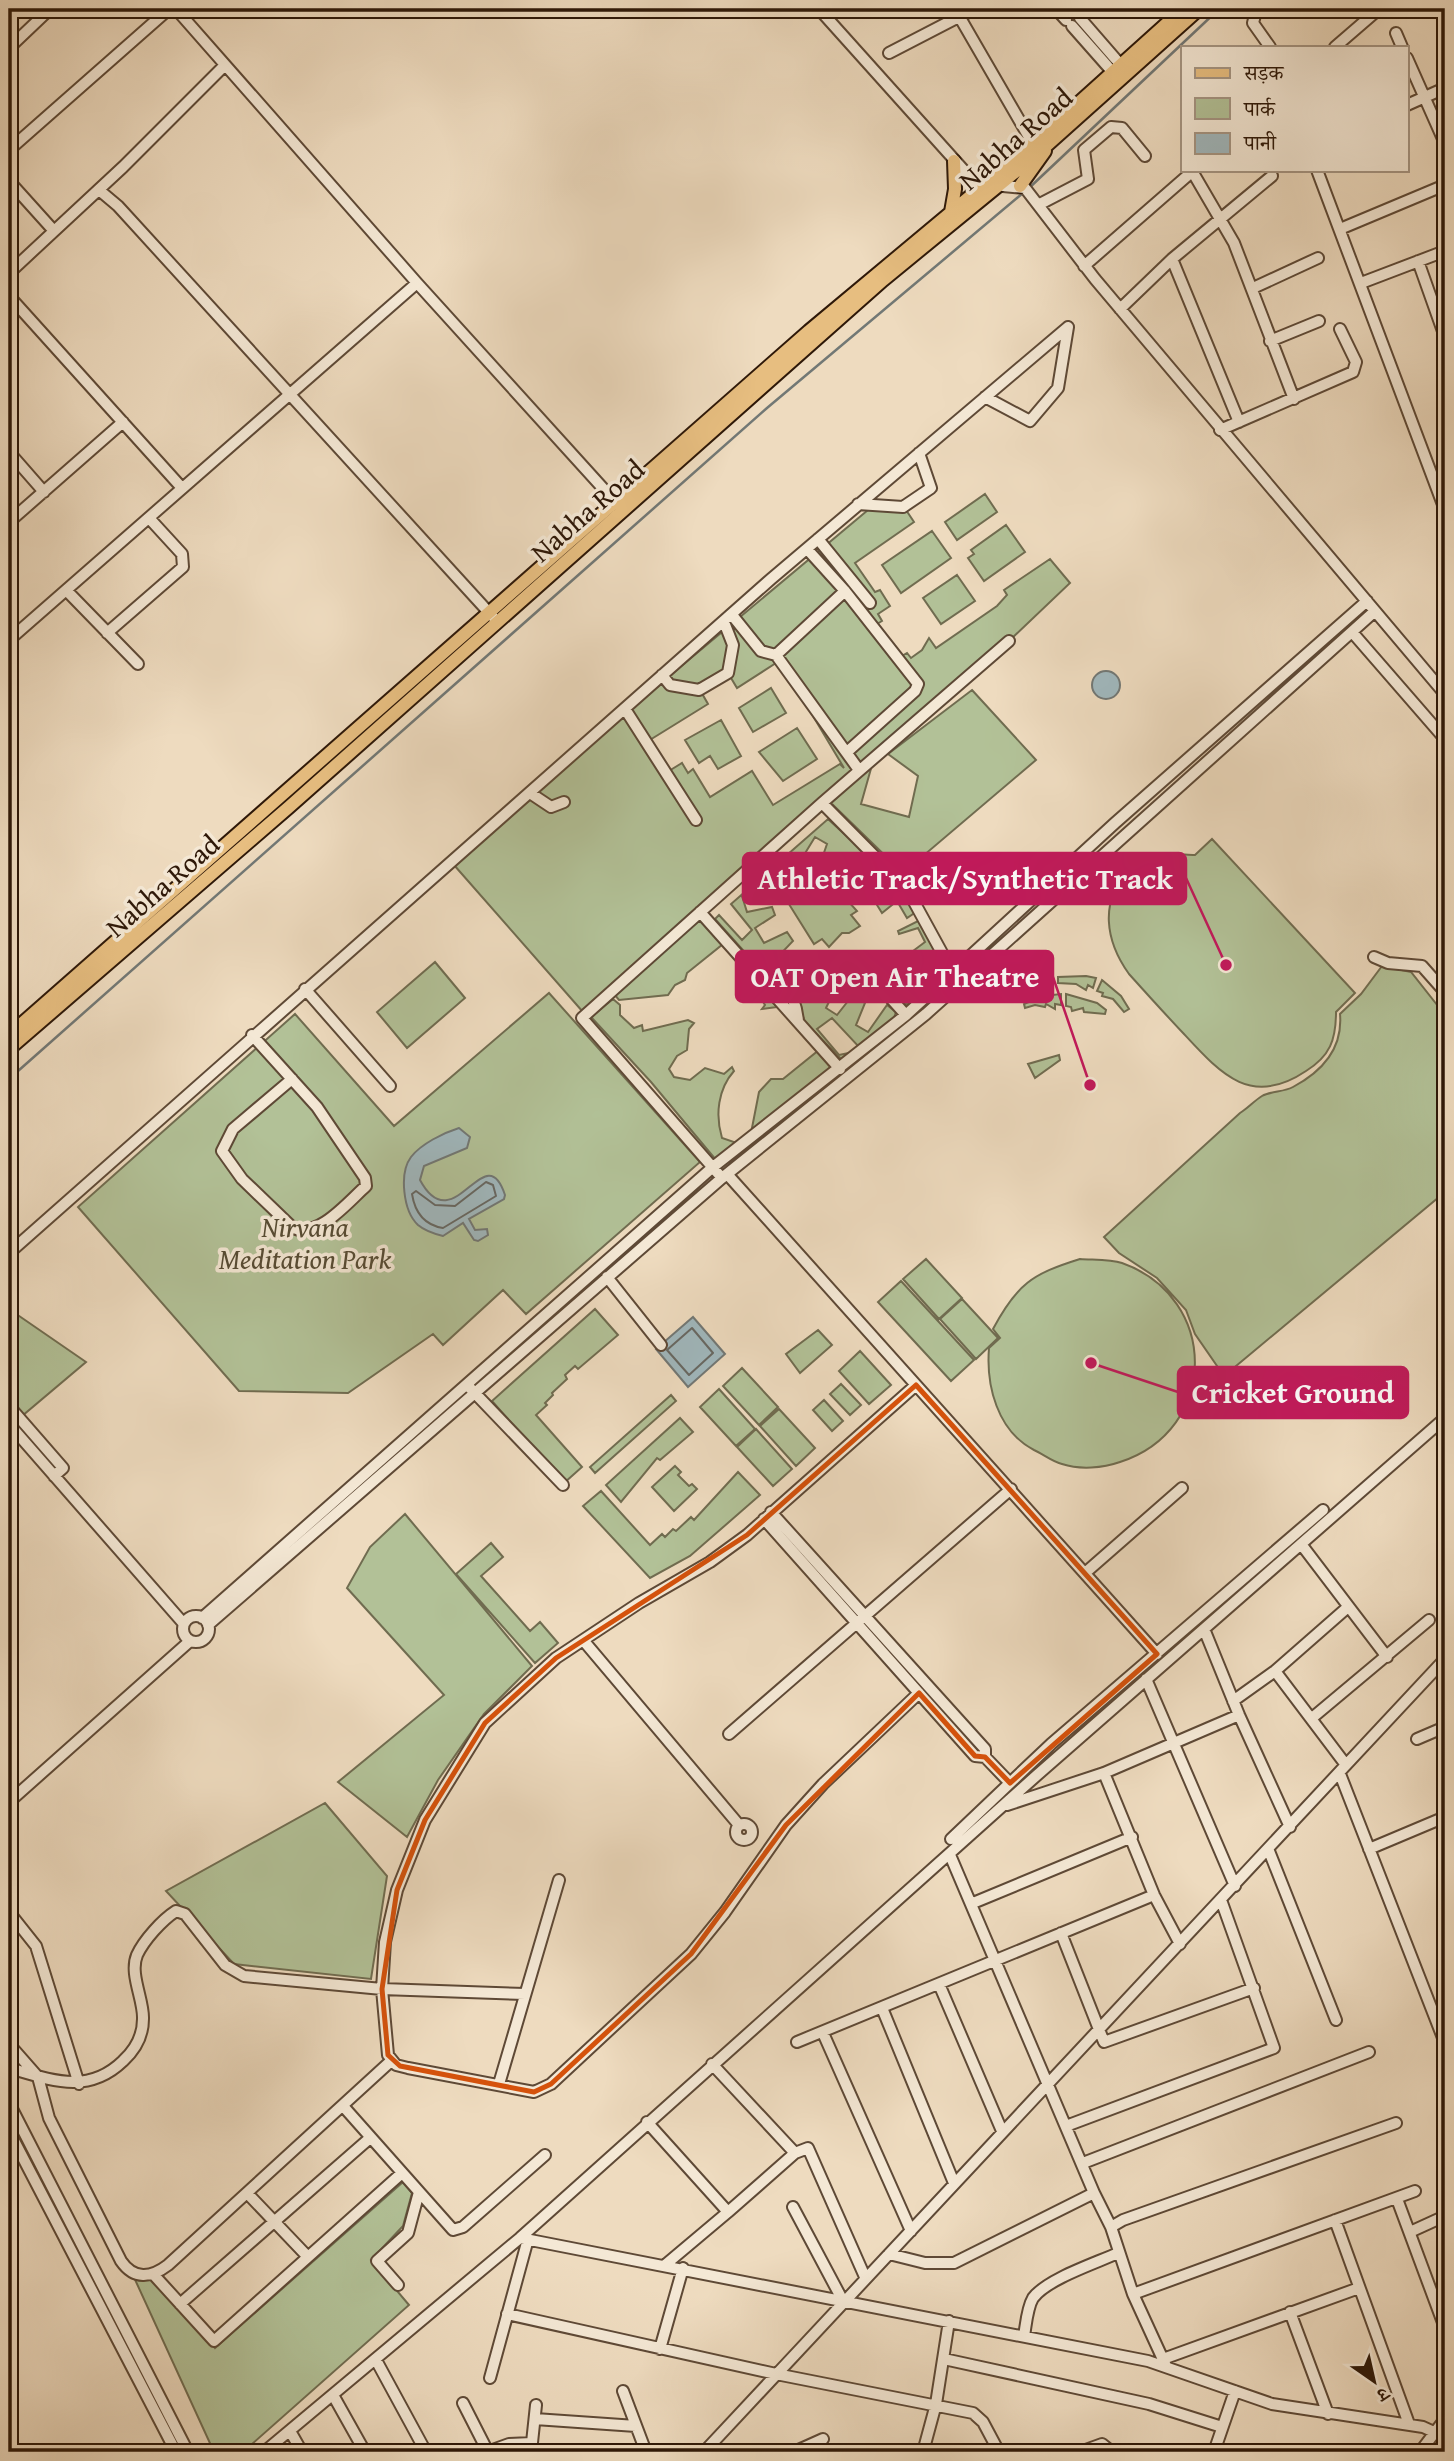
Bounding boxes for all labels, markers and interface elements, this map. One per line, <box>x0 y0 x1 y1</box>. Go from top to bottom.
legend <box>1181 46 1408 172</box>
text: सड़क <box>1243 57 1284 88</box>
street label: Nabha Road <box>949 77 1081 199</box>
text: पार्क <box>1243 93 1276 124</box>
text: पानी <box>1243 127 1277 158</box>
street label: Nabha Road <box>521 449 653 571</box>
street label: Nabha Road <box>96 824 228 946</box>
callout: Athletic Track/Synthetic Track <box>743 853 1186 904</box>
text: Athletic Track/Synthetic Track <box>757 856 1174 900</box>
callout: OAT Open Air Theatre <box>736 951 1053 1002</box>
text: OAT Open Air Theatre <box>751 954 1039 998</box>
park label: Nirvana Meditation Park <box>219 1206 391 1279</box>
callout: Cricket Ground <box>1178 1367 1408 1418</box>
text: Cricket Ground <box>1192 1370 1395 1414</box>
north arrow <box>1338 2346 1408 2416</box>
text: उ <box>1371 2380 1397 2410</box>

